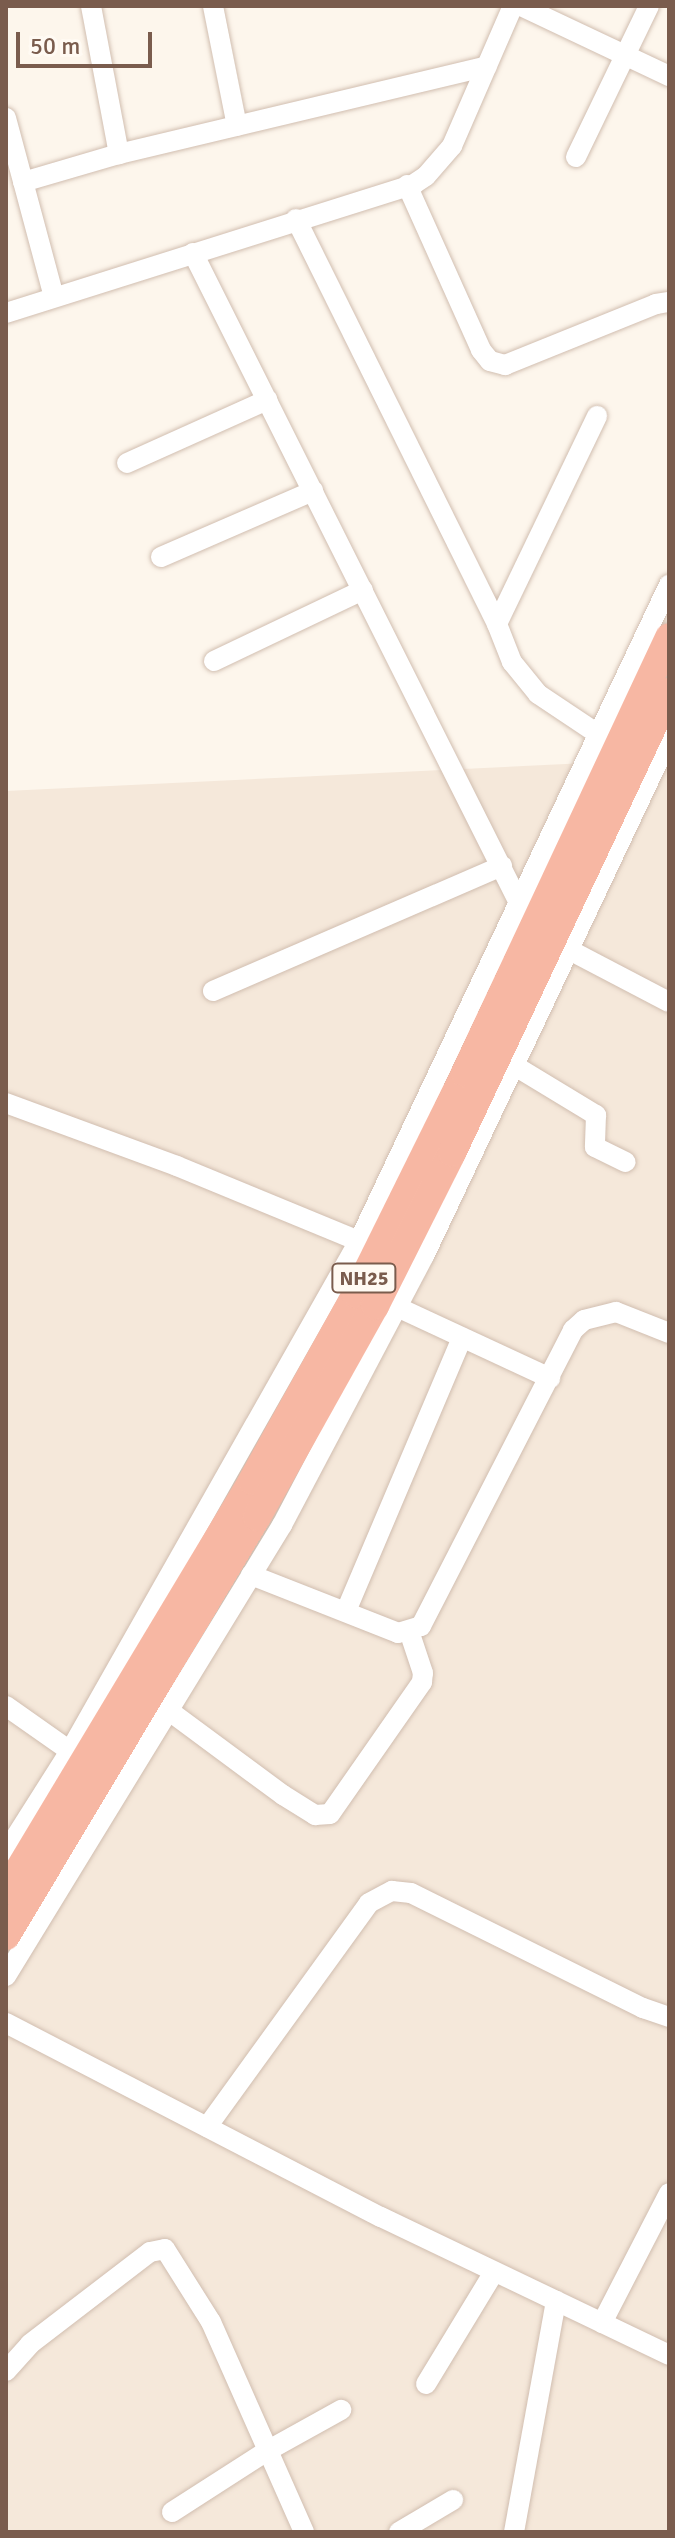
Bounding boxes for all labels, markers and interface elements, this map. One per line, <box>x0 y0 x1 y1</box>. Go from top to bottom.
scale bar <box>20 16 156 66</box>
text: 50 m <box>30 31 80 61</box>
road number: NH25 <box>330 1262 398 1294</box>

